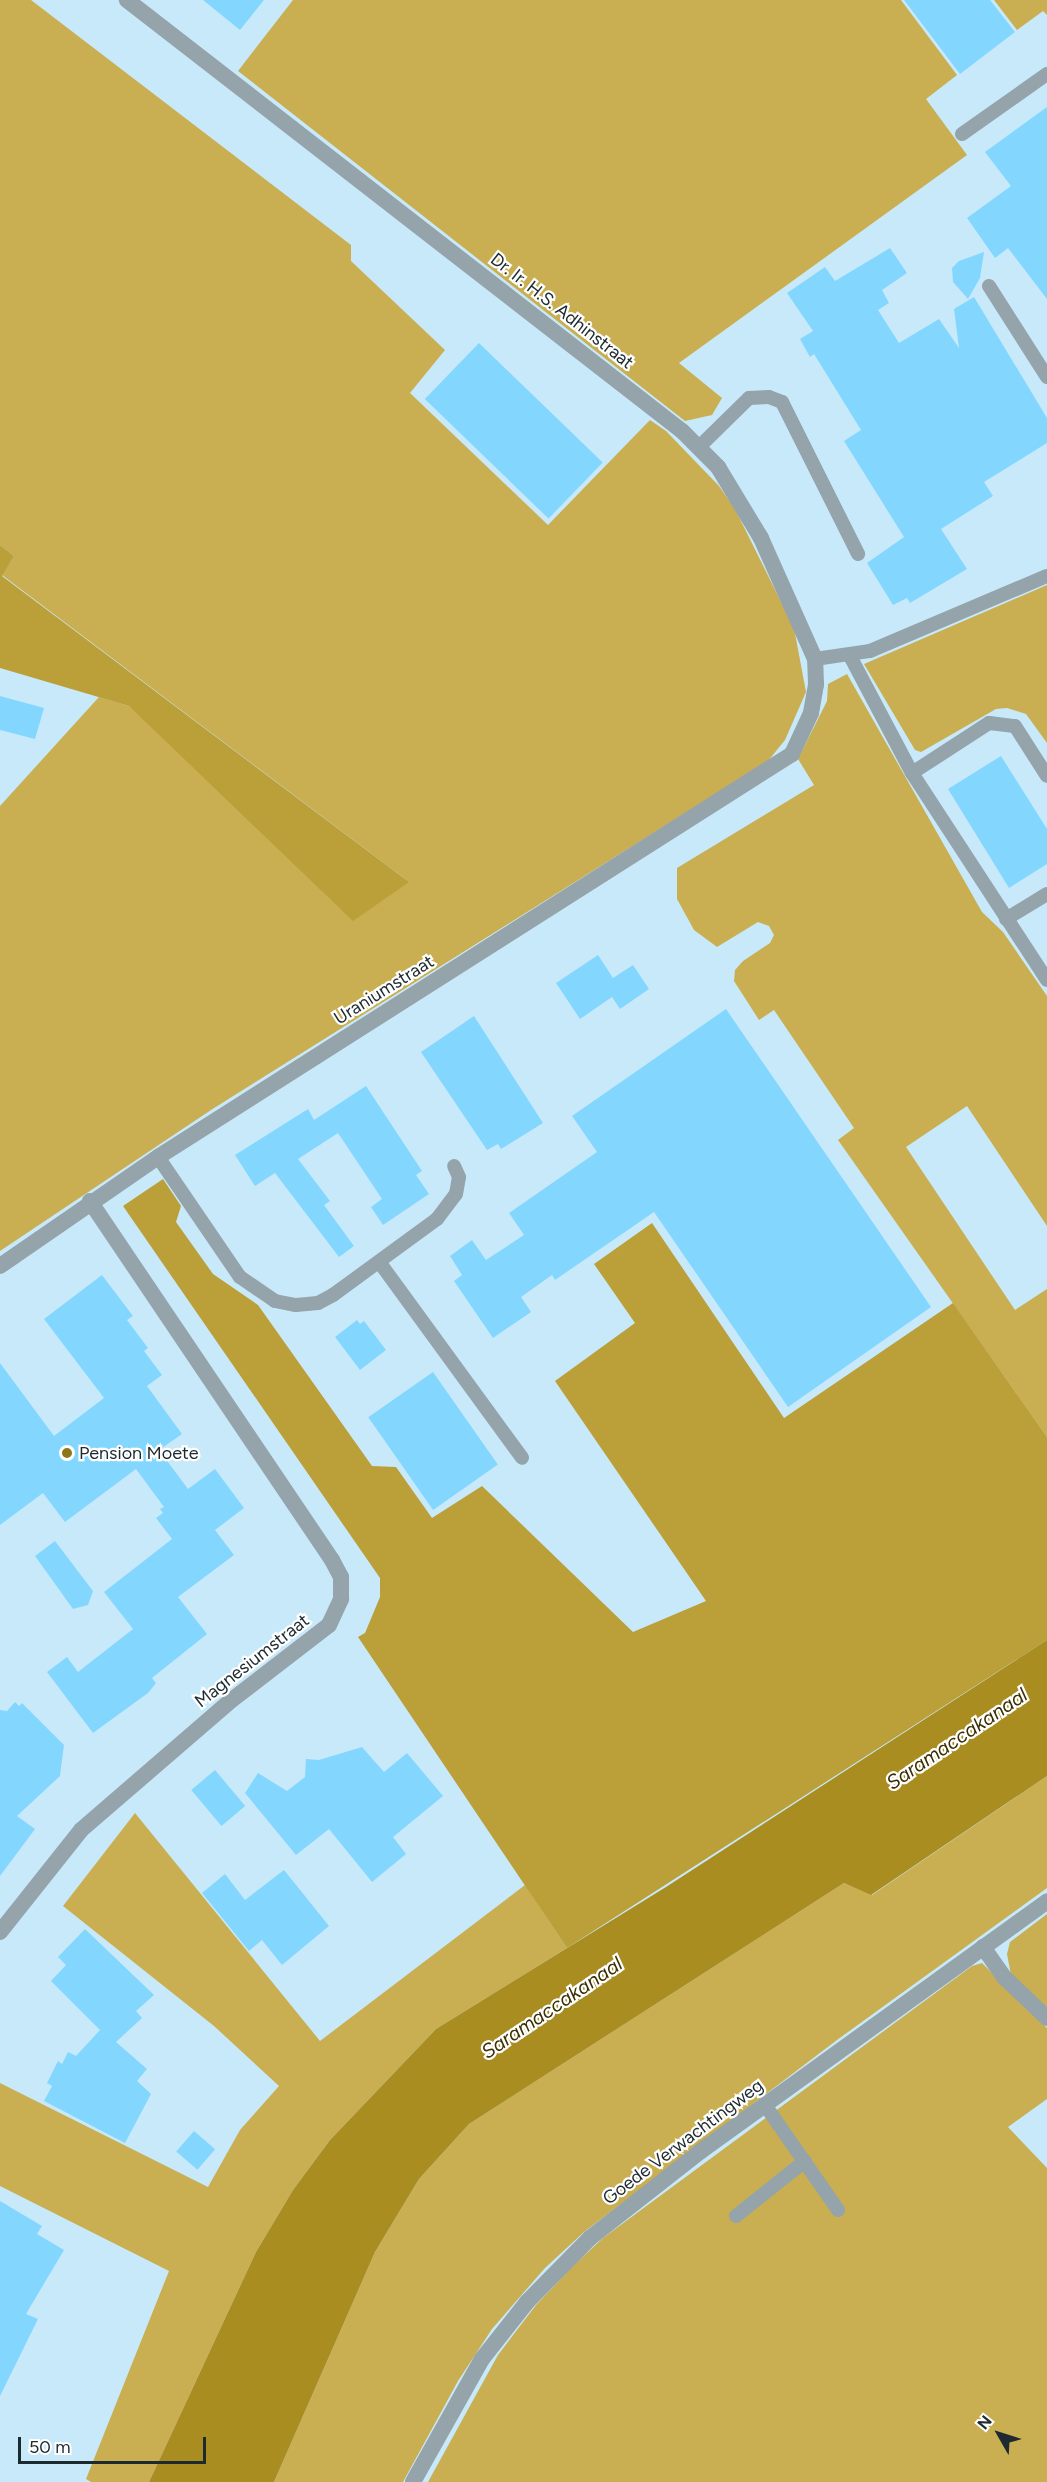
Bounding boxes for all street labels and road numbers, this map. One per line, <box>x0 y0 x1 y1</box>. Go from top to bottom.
street label: Dr. Ir. H.S. Adhinstraat <box>486 248 638 374</box>
street label: Uraniumstraat <box>330 951 438 1029</box>
street label: Magnesiumstraat <box>191 1610 313 1712</box>
street label: Goede Verwachtingweg <box>599 2075 767 2209</box>

